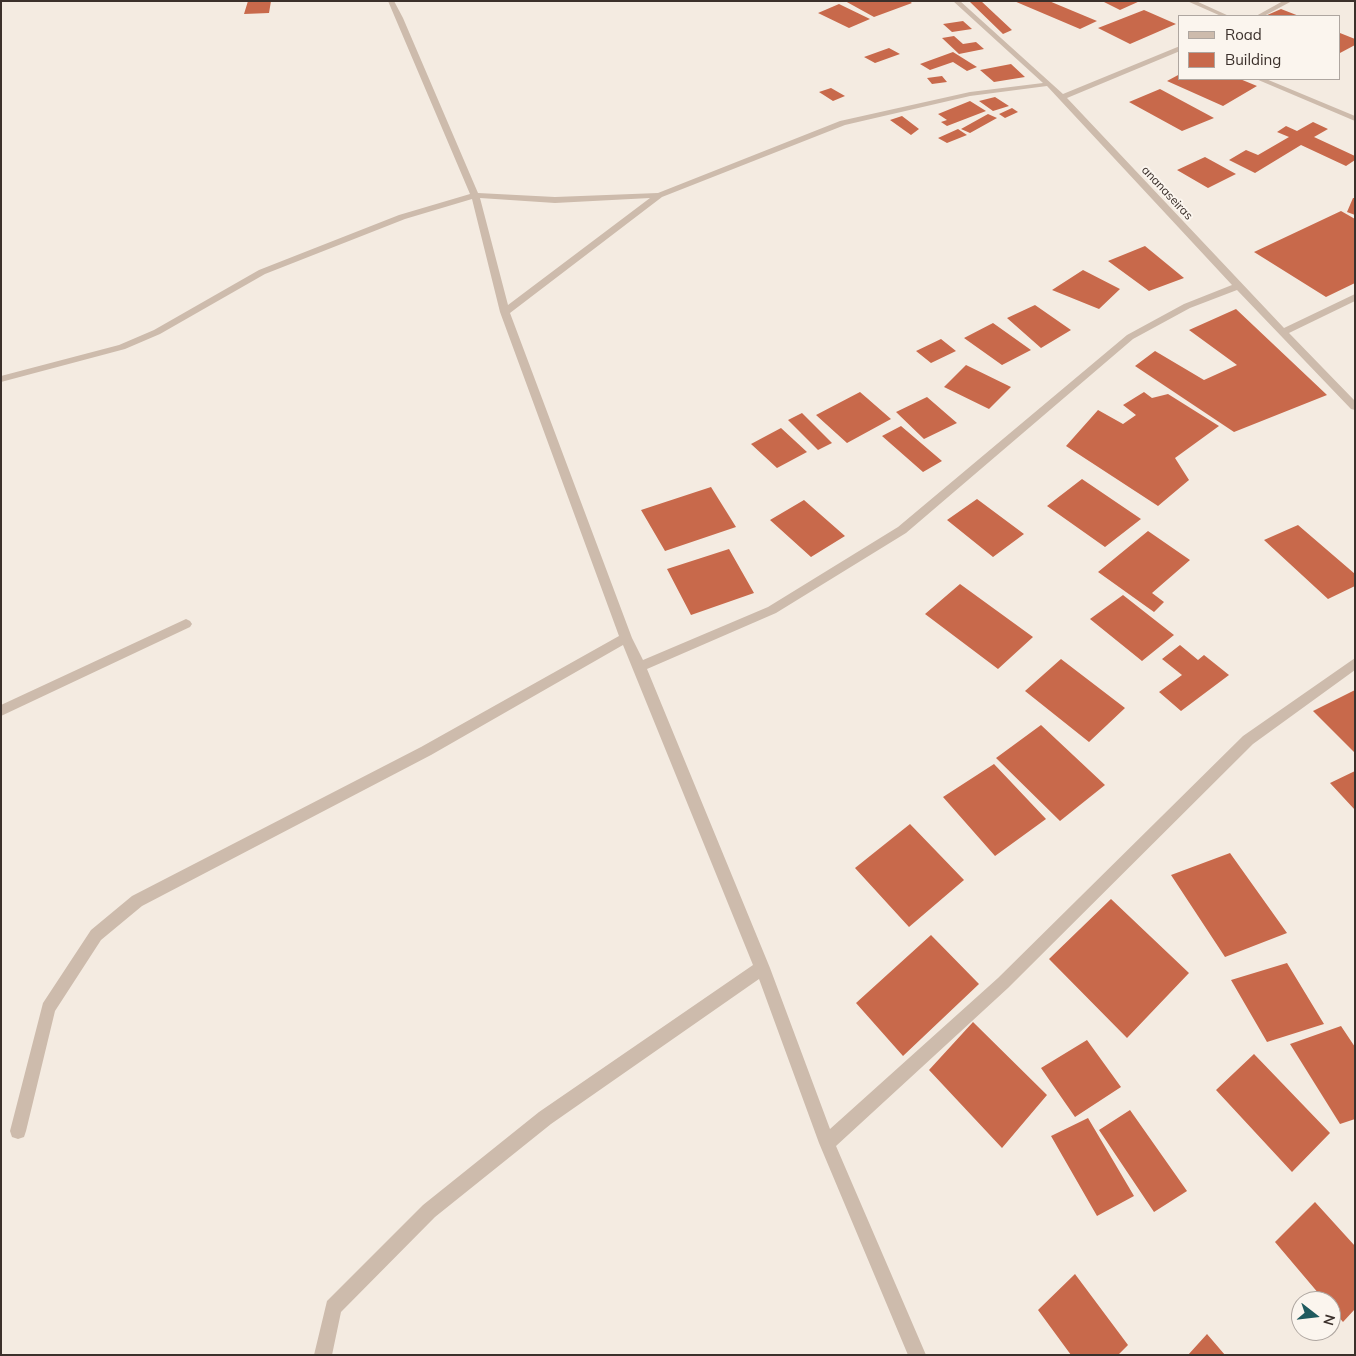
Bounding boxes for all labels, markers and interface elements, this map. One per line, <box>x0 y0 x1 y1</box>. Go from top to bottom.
legend <box>1178 15 1341 80</box>
text: Road <box>1225 25 1262 44</box>
text: Building <box>1225 50 1281 69</box>
street label: ananaseiras <box>1138 163 1196 223</box>
north arrow <box>1291 1291 1341 1341</box>
text: N <box>1319 1312 1340 1327</box>

